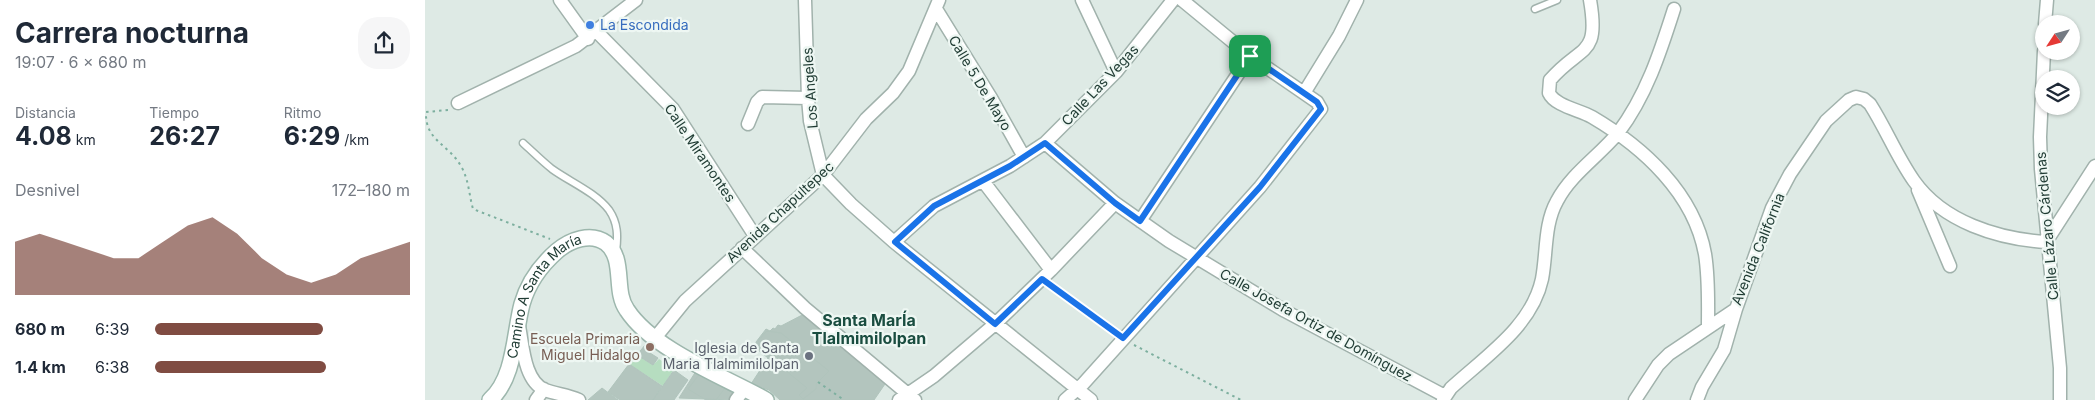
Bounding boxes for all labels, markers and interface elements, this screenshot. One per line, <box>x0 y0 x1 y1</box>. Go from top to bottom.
north arrow <box>2035 15 2080 60</box>
map controls <box>2035 15 2080 115</box>
text: Carrera nocturna <box>15 16 249 50</box>
place label: La Escondida <box>600 16 689 33</box>
button: share <box>358 17 410 69</box>
marker: La Escondida <box>584 19 596 31</box>
street label: Calle 5 De Mayo <box>945 32 1016 133</box>
pin <box>1229 35 1271 77</box>
street label: Calle Las Vegas <box>1058 40 1142 129</box>
icon: arrive <box>1236 42 1264 70</box>
street label: Los Angeles <box>798 47 821 129</box>
text: 19:07 · 6 × 680 m <box>15 52 146 72</box>
button: layers <box>2035 70 2080 115</box>
street label: Calle Miramontes <box>661 100 740 205</box>
text: Distancia <box>15 104 76 121</box>
text: Tiempo <box>149 104 199 121</box>
text: Ritmo <box>284 104 321 121</box>
text: 4.08 <box>15 121 72 151</box>
text: 26:27 <box>149 121 220 151</box>
text: 6:29 <box>284 121 340 151</box>
text: km <box>72 131 96 148</box>
text: /km <box>340 131 369 148</box>
street label: Calle Lázaro Cárdenas <box>2032 151 2061 301</box>
street label: Avenida Chapultepec <box>722 157 837 266</box>
text: Desnivel <box>15 180 80 200</box>
text: 172–180 m <box>332 180 410 200</box>
street label: Avenida California <box>1727 190 1788 307</box>
street label: Camino A Santa María <box>503 230 583 360</box>
street label: Calle Josefa Ortiz de Domínguez <box>1217 264 1415 385</box>
district label: Santa MarÍa Tlalmimilolpan <box>812 310 926 348</box>
text: 680 m <box>15 319 65 339</box>
text: 6:39 <box>95 319 129 339</box>
place label: Escuela Primaria Miguel Hidalgo <box>530 330 640 363</box>
place label: Iglesia de Santa Maria Tlalmimilolpan <box>663 339 799 372</box>
marker: Escuela Primaria Miguel Hidalgo <box>644 341 656 353</box>
marker: Iglesia de Santa Maria Tlalmimilolpan <box>803 350 815 362</box>
text: 1.4 km <box>15 357 66 377</box>
text: 6:38 <box>95 357 129 377</box>

